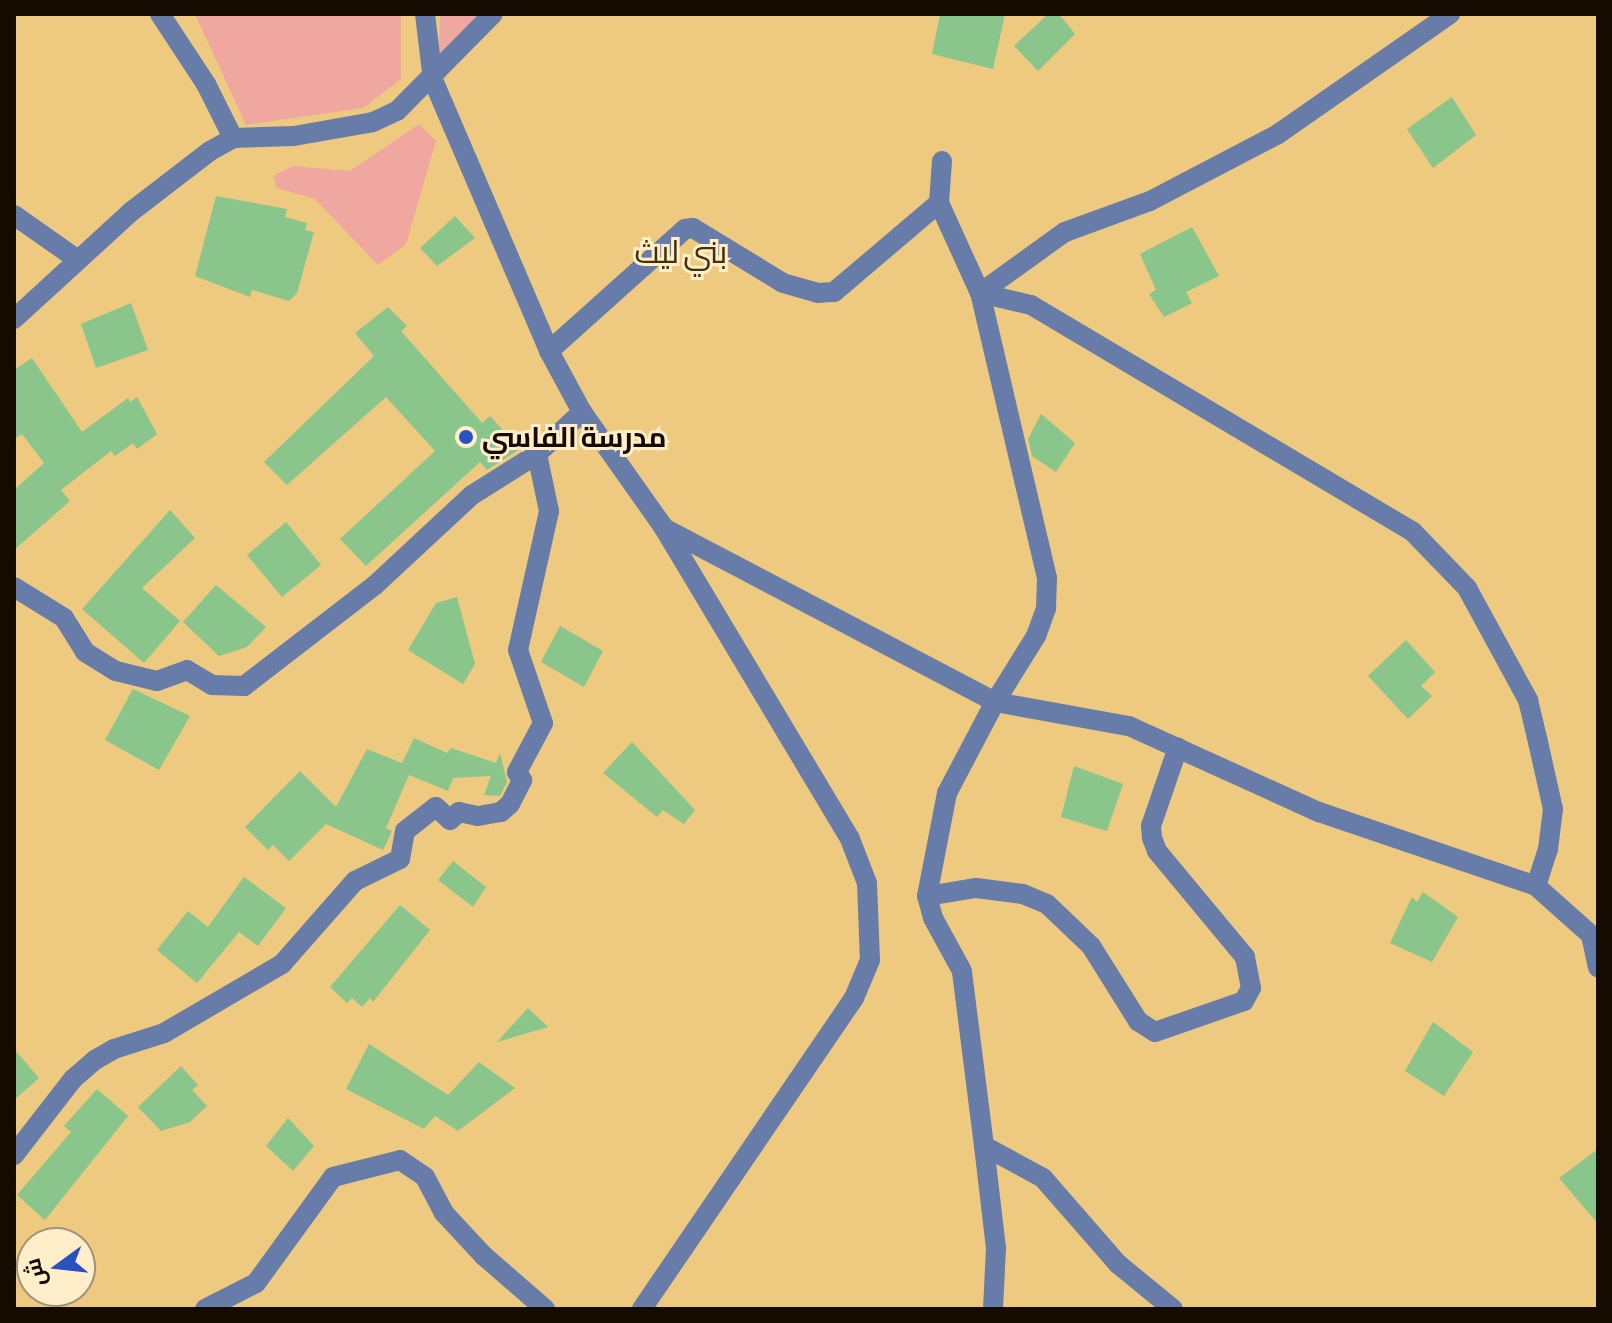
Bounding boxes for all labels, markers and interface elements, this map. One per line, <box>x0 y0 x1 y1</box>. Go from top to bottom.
district label: بني ليث <box>635 233 727 271</box>
place label: مدرسة الفاسي <box>482 420 666 454</box>
marker: مدرسة الفاسي <box>457 428 475 446</box>
north arrow <box>16 1227 96 1307</box>
text: ش <box>19 1256 51 1290</box>

